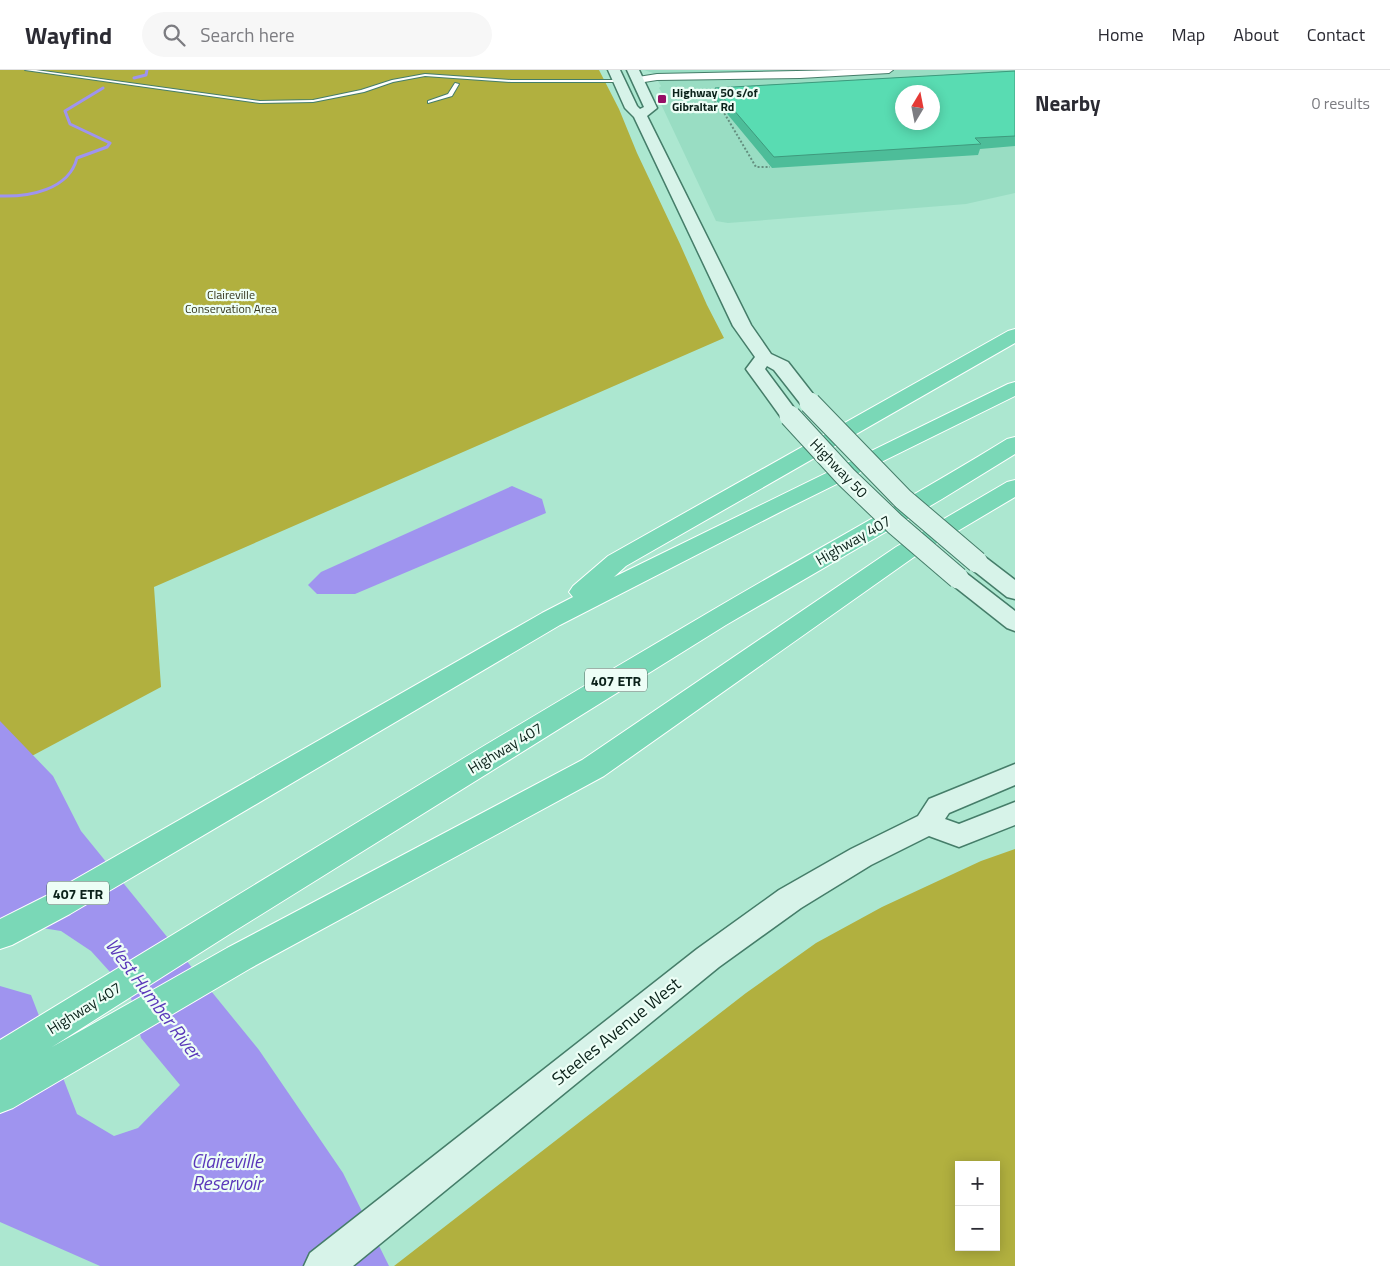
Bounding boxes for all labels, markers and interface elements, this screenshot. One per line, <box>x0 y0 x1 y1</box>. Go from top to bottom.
search box <box>142 12 492 57</box>
text: Wayfind <box>25 17 112 53</box>
text: Search here <box>200 20 295 49</box>
icon: search <box>160 21 188 49</box>
text: Home <box>1098 21 1144 48</box>
text: Map <box>1172 21 1205 48</box>
text: About <box>1233 21 1279 48</box>
text: Contact <box>1307 21 1365 48</box>
place label: Highway 50 s/of Gibraltar Rd <box>672 83 758 116</box>
north arrow <box>895 85 940 130</box>
text: Nearby <box>1035 87 1100 119</box>
text: 0 results <box>1311 91 1370 115</box>
marker: Highway 50 s/of Gibraltar Rd <box>656 93 668 105</box>
park label: Claireville Conservation Area <box>185 285 277 318</box>
street label: Highway 50 <box>805 433 873 503</box>
street label: Highway 407 <box>811 509 895 571</box>
road number: 407 ETR <box>585 668 647 692</box>
street label: Highway 407 <box>463 717 547 779</box>
road number: 407 ETR <box>47 881 109 904</box>
water label: West Humber River <box>99 931 210 1066</box>
street label: Steeles Avenue West <box>546 970 687 1092</box>
street label: Highway 407 <box>42 976 126 1040</box>
water label: Claireville Reservoir <box>192 1146 264 1197</box>
map controls <box>955 1161 1000 1251</box>
button: + <box>955 1161 1000 1206</box>
button: − <box>955 1206 1000 1251</box>

